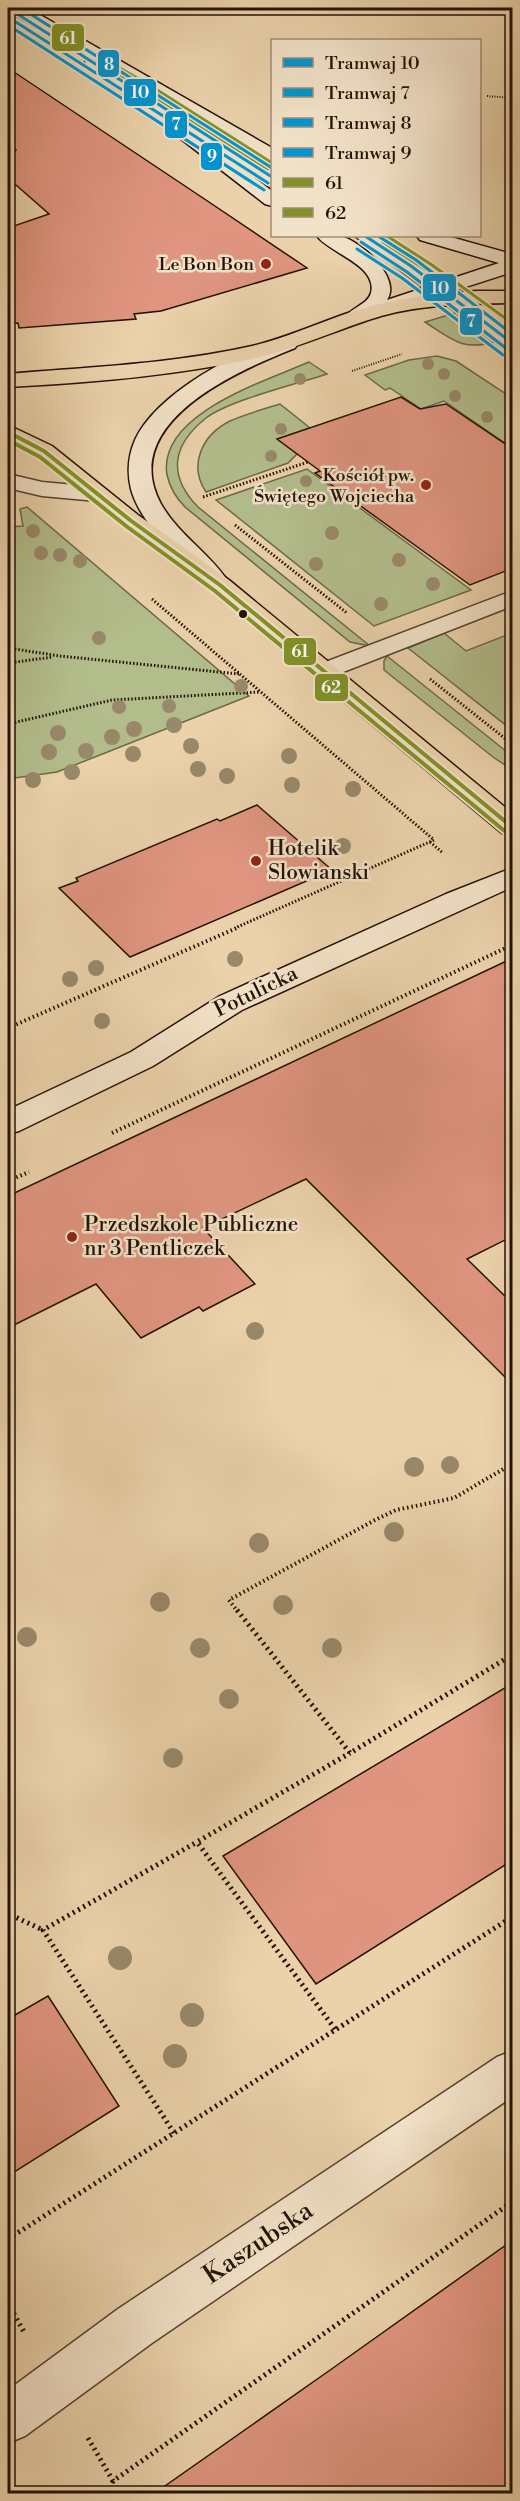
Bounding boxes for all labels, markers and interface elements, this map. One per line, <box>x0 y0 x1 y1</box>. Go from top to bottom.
line badge: 61 <box>51 23 85 52</box>
text: 61 <box>59 29 77 49</box>
legend <box>271 39 481 237</box>
line badge: 8 <box>97 49 120 78</box>
text: Tramwaj 10 <box>325 52 420 75</box>
text: 8 <box>104 55 114 75</box>
line badge: 10 <box>123 78 157 107</box>
text: Tramwaj 7 <box>325 82 410 105</box>
text: 10 <box>131 83 149 103</box>
line badge: 7 <box>164 110 188 139</box>
text: Tramwaj 8 <box>325 112 412 135</box>
text: 7 <box>171 115 181 135</box>
line badge: 9 <box>200 142 223 171</box>
text: Tramwaj 9 <box>325 142 412 165</box>
text: 9 <box>207 147 217 167</box>
text: 61 <box>325 172 343 195</box>
text: 62 <box>325 202 346 225</box>
place label: Le Bon Bon <box>159 253 254 276</box>
marker: Le Bon Bon <box>259 257 273 271</box>
line badge: 10 <box>422 273 457 302</box>
text: 10 <box>431 279 449 299</box>
line badge: 7 <box>459 307 483 336</box>
text: 7 <box>466 312 476 332</box>
place label: Kościół pw. Świętego Wojciecha <box>254 464 415 508</box>
marker: Kościół pw. Świętego Wojciecha <box>419 478 433 492</box>
unlabelled marker <box>237 608 249 620</box>
line badge: 61 <box>283 637 317 666</box>
text: 61 <box>291 642 309 662</box>
line badge: 62 <box>314 673 349 702</box>
text: 62 <box>321 678 341 698</box>
place label: Hotelik Slowianski <box>268 836 369 886</box>
marker: Hotelik Slowianski <box>249 854 263 868</box>
street label: Potulicka <box>210 960 302 1023</box>
place label: Przedszkole Publiczne nr 3 Pentliczek <box>84 1212 298 1262</box>
marker: Przedszkole Publiczne nr 3 Pentliczek <box>65 1230 79 1244</box>
street label: Kaszubska <box>197 2194 320 2291</box>

